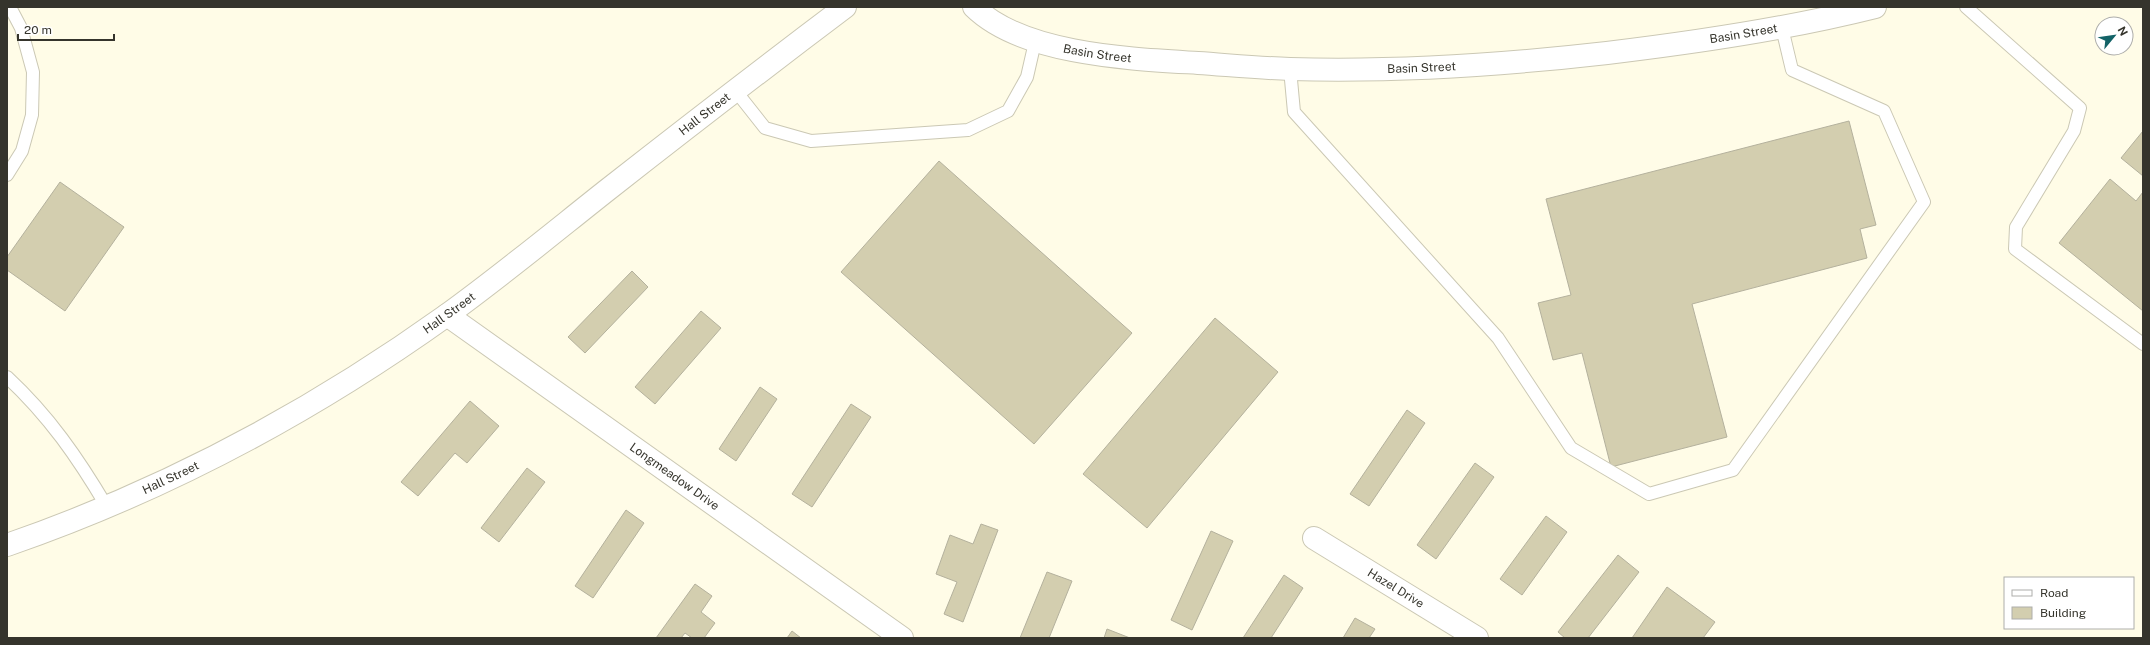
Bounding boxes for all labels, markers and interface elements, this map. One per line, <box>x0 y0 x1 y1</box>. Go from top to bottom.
scale bar <box>18 16 114 42</box>
north arrow <box>2094 16 2134 56</box>
street label: Basin Street <box>1709 21 1779 46</box>
text: 20 m <box>24 23 52 37</box>
text: N <box>2115 24 2130 38</box>
street label: Basin Street <box>1062 41 1132 65</box>
street label: Basin Street <box>1387 59 1457 76</box>
street label: Hall Street <box>676 90 733 138</box>
street label: Hall Street <box>420 289 478 337</box>
street label: Longmeadow Drive <box>627 440 722 513</box>
street label: Hall Street <box>140 458 202 497</box>
street label: Hazel Drive <box>1365 566 1427 611</box>
legend <box>2004 577 2134 629</box>
text: Road <box>2040 586 2068 600</box>
text: Building <box>2040 606 2086 620</box>

